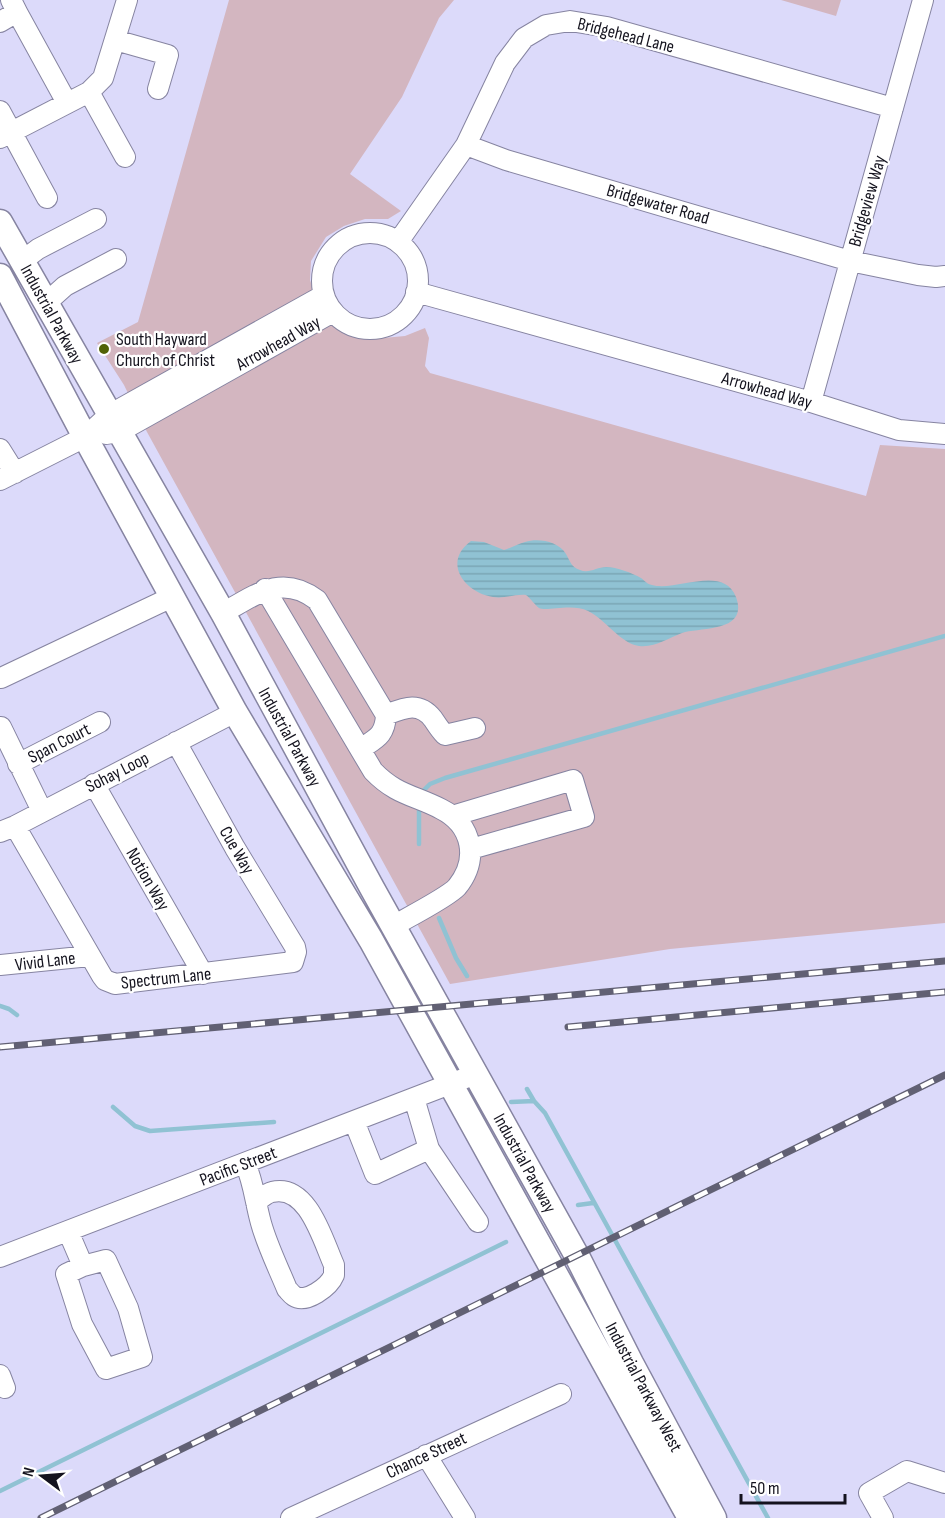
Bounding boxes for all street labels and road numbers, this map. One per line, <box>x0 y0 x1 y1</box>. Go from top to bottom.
street label: Bridgehead Lane <box>575 13 677 58</box>
street label: Bridgeview Way <box>844 153 890 249</box>
street label: Bridgewater Road <box>604 180 712 229</box>
street label: Industrial Parkway <box>16 261 87 367</box>
street label: Arrowhead Way <box>232 312 324 376</box>
street label: Arrowhead Way <box>718 367 814 413</box>
street label: Industrial Parkway <box>254 684 325 790</box>
street label: Span Court <box>25 719 94 768</box>
street label: Sohay Loop <box>82 748 152 797</box>
street label: Cue Way <box>215 823 259 878</box>
street label: Notion Way <box>121 844 174 914</box>
street label: Vivid Lane <box>14 947 76 976</box>
street label: Spectrum Lane <box>120 963 212 994</box>
street label: Industrial Parkway <box>489 1110 560 1216</box>
street label: Pacific Street <box>197 1142 280 1191</box>
street label: Industrial Parkway West <box>601 1319 687 1456</box>
street label: Chance Street <box>383 1427 470 1483</box>

